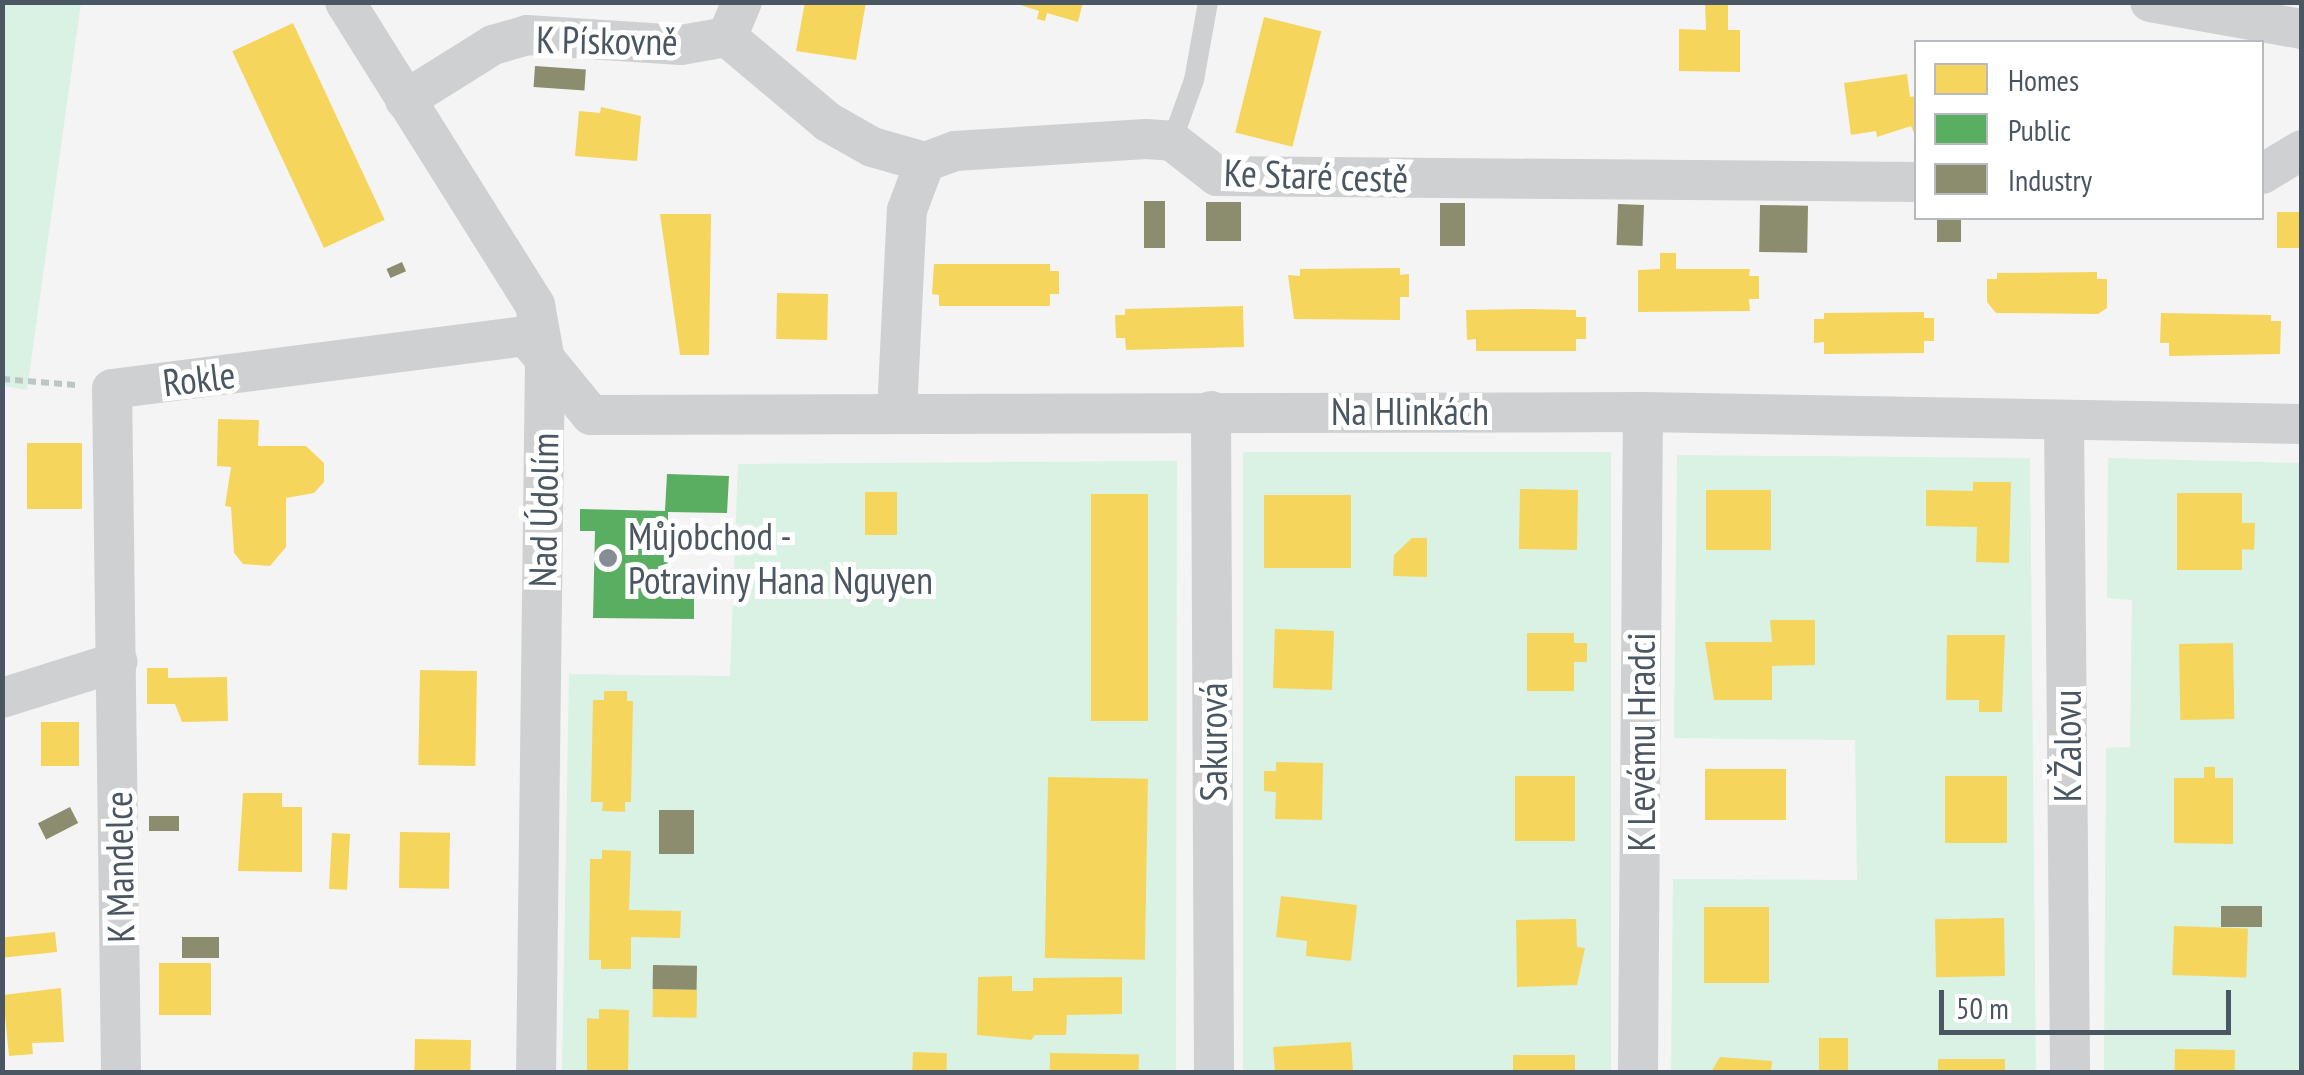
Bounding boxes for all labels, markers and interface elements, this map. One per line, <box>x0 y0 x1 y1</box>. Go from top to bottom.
street label: K Pískovně <box>535 16 679 64</box>
legend <box>1914 40 2264 220</box>
text: Homes <box>2008 60 2079 99</box>
text: Public <box>2008 110 2071 149</box>
street label: Ke Staré cestě <box>1223 149 1409 201</box>
text: Industry <box>2008 160 2092 199</box>
street label: Rokle <box>160 351 238 405</box>
street label: Na Hlinkách <box>1331 388 1489 434</box>
street label: Nad Údolím <box>519 432 567 588</box>
place label: Můjobchod - Potraviny Hana Nguyen <box>628 513 934 602</box>
marker: Můjobchod - Potraviny Hana Nguyen <box>597 547 619 569</box>
street label: K Levému Hradci <box>1618 632 1664 852</box>
street label: Sakurová <box>1190 682 1236 802</box>
street label: K Žalovu <box>2044 689 2090 803</box>
street label: K Mandelce <box>95 790 143 944</box>
scale bar <box>1944 970 2236 1032</box>
text: 50 m <box>1956 988 2009 1027</box>

